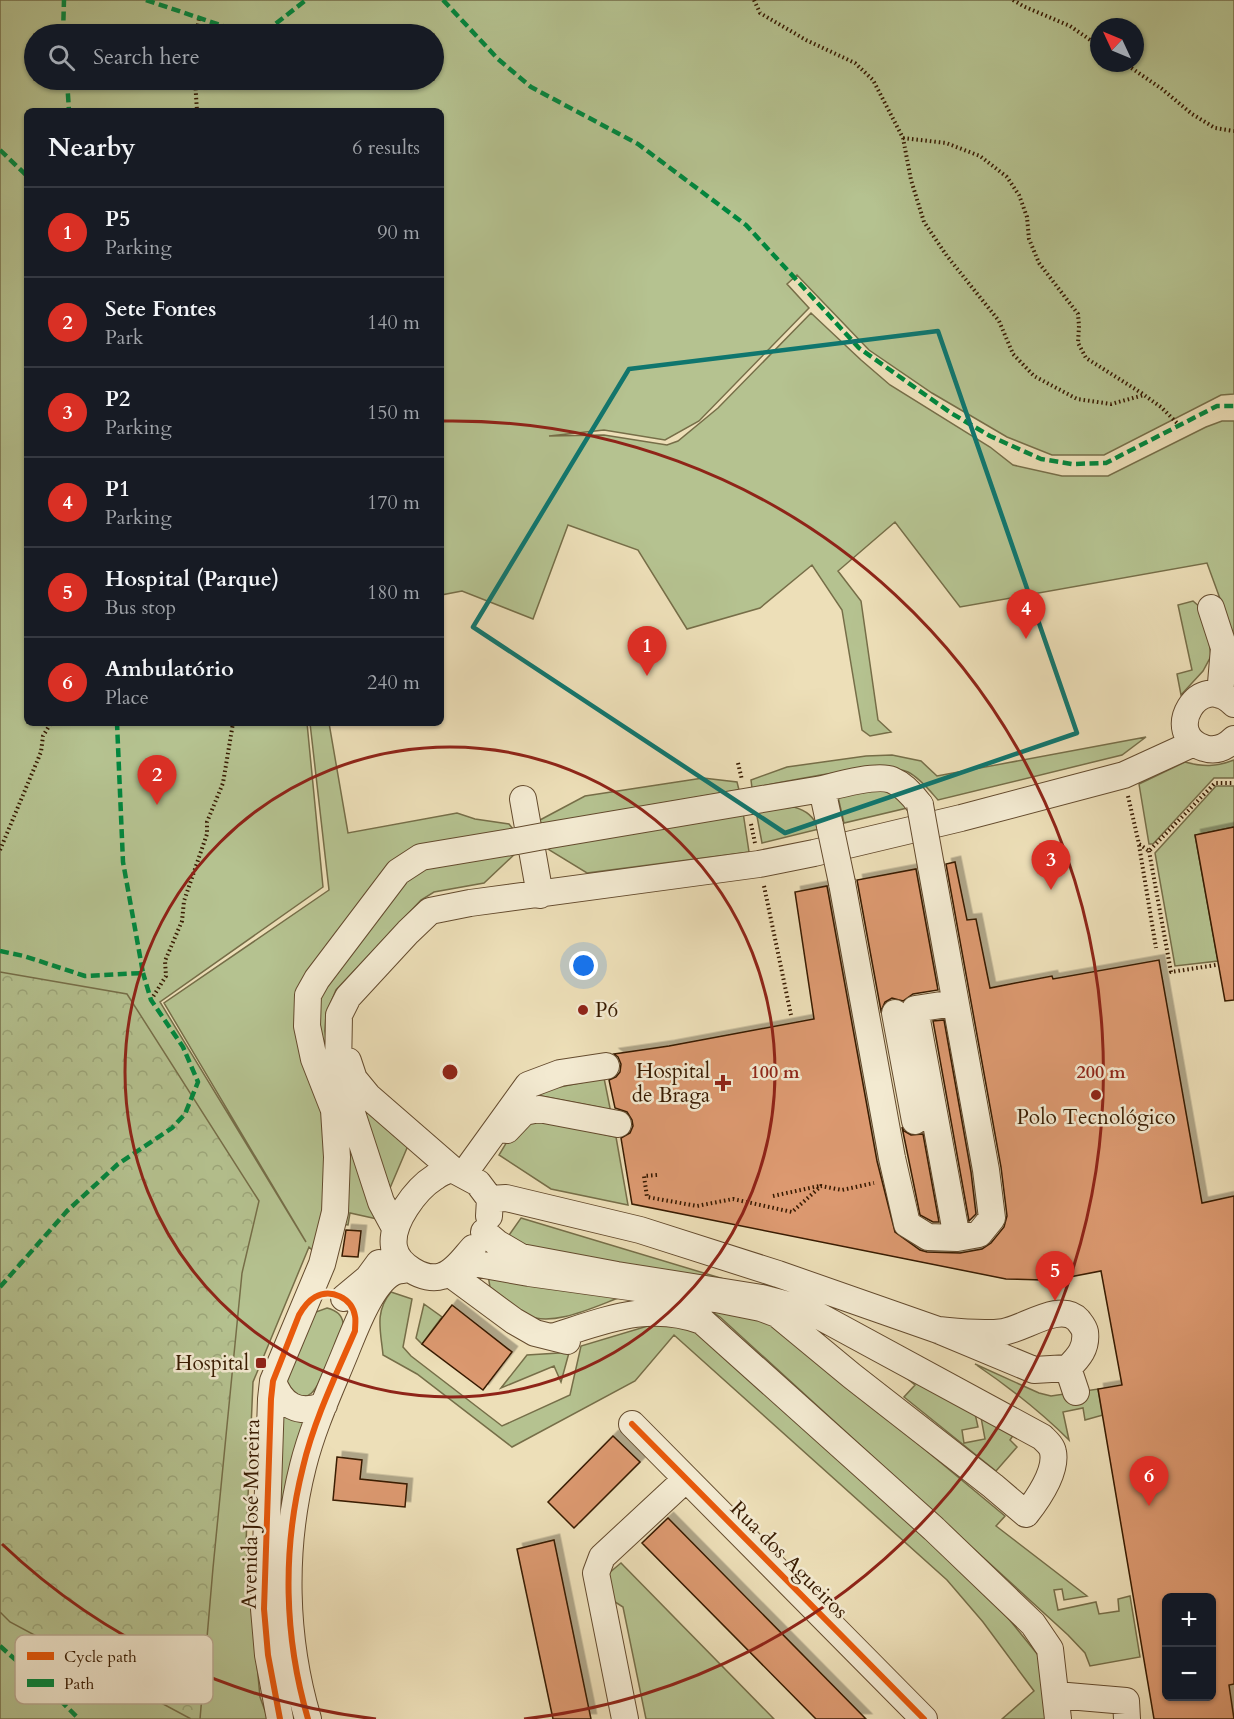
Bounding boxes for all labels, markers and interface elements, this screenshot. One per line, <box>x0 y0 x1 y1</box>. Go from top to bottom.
north arrow <box>1090 18 1144 72</box>
search box <box>24 24 444 90</box>
icon: search <box>45 41 78 74</box>
text: Search here <box>93 42 200 72</box>
text: Nearby <box>48 130 136 165</box>
text: 6 results <box>352 134 420 161</box>
text: P5 <box>105 204 130 234</box>
text: 1 <box>62 219 73 246</box>
text: 90 m <box>377 219 420 246</box>
text: Parking <box>105 234 172 261</box>
text: Sete Fontes <box>105 294 216 324</box>
text: 2 <box>62 309 73 336</box>
text: 140 m <box>367 309 420 336</box>
text: Park <box>105 324 143 351</box>
text: P2 <box>105 384 130 414</box>
text: 3 <box>62 399 73 426</box>
text: 150 m <box>367 399 420 426</box>
text: Parking <box>105 414 172 441</box>
text: P1 <box>105 474 130 504</box>
text: 4 <box>62 489 73 516</box>
text: 170 m <box>367 489 420 516</box>
text: Parking <box>105 504 172 531</box>
text: Hospital (Parque) <box>105 564 279 594</box>
text: 5 <box>62 579 73 606</box>
text: 180 m <box>367 579 420 606</box>
pin: 4 <box>1006 590 1046 639</box>
text: Bus stop <box>105 594 176 621</box>
pin: 1 <box>628 626 666 676</box>
text: Ambulatório <box>105 654 234 684</box>
text: 6 <box>62 669 73 696</box>
text: 240 m <box>367 669 420 696</box>
text: Place <box>105 684 149 711</box>
pin: 2 <box>138 756 176 805</box>
pin: 3 <box>1032 840 1070 890</box>
your location <box>569 951 598 980</box>
place label: P6 <box>595 996 618 1025</box>
marker: P6 <box>576 1003 590 1017</box>
place label: Hospital de Braga <box>632 1057 710 1110</box>
text: 100 m <box>750 1060 800 1085</box>
text: 200 m <box>1076 1060 1126 1085</box>
centre of rings <box>440 1062 460 1082</box>
marker: Hospital de Braga <box>714 1074 732 1092</box>
marker: Polo Tecnológico <box>1089 1088 1103 1102</box>
place label: Polo Tecnológico <box>1016 1103 1176 1132</box>
pin: 5 <box>1036 1252 1074 1301</box>
place label: Hospital <box>175 1349 249 1378</box>
marker: Hospital <box>254 1356 268 1370</box>
street label: Avenida José Moreira <box>235 1419 267 1609</box>
pin: 6 <box>1130 1456 1168 1506</box>
street label: Rua dos Agueiros <box>724 1495 854 1625</box>
map controls <box>1162 1593 1216 1701</box>
button: + <box>1162 1593 1216 1647</box>
legend <box>15 1635 213 1704</box>
text: Cycle path <box>64 1646 137 1668</box>
button: − <box>1162 1647 1216 1701</box>
text: Path <box>64 1673 94 1695</box>

